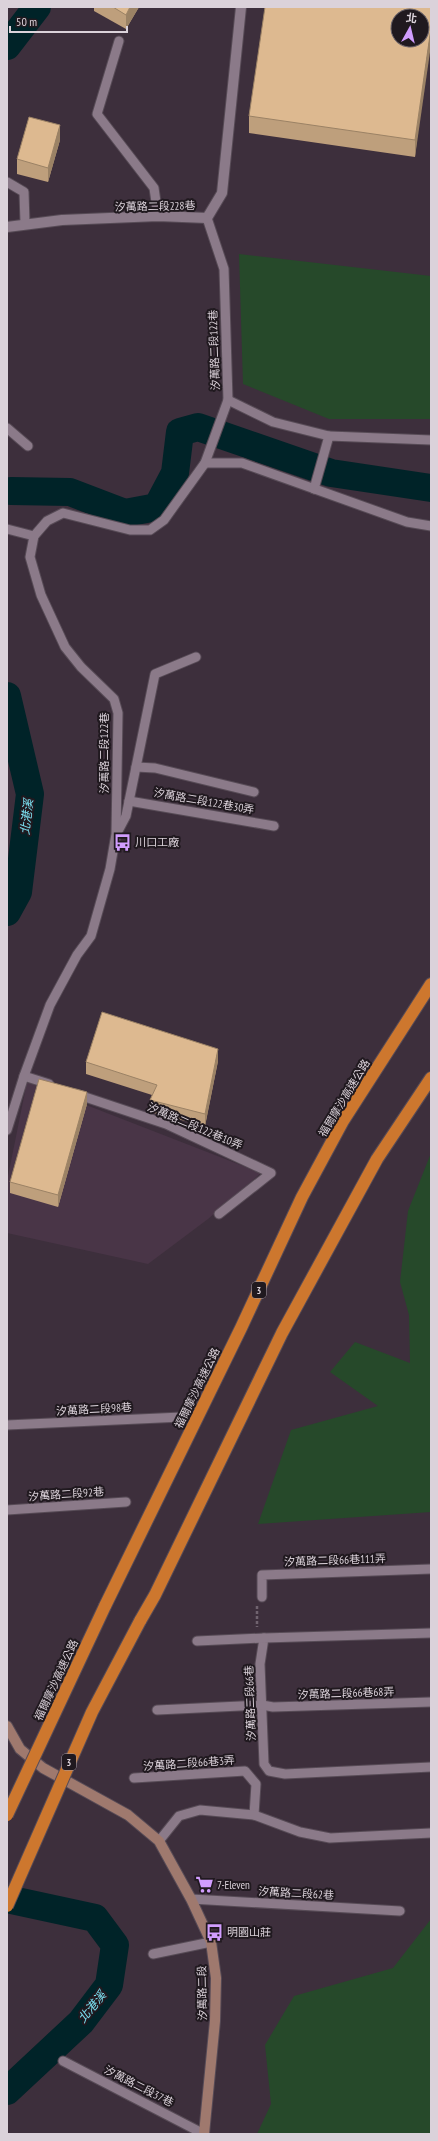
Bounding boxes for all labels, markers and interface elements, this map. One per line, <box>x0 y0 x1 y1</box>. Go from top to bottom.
scale bar <box>10 8 127 34</box>
north arrow <box>390 8 430 48</box>
text: 北 <box>405 10 418 26</box>
text: 50 m <box>16 14 37 29</box>
street label: 汐萬路二段228巷 <box>114 198 196 214</box>
street label: 汐萬路二段122巷 <box>206 309 222 391</box>
street label: 汐萬路二段122巷 <box>97 713 111 793</box>
street label: 汐萬路二段122巷30弄 <box>153 785 255 817</box>
water label: 北港溪 <box>17 796 36 836</box>
bus stop icon: 川口工廠 <box>112 832 132 852</box>
place label: 川口工廠 <box>135 835 179 849</box>
street label: 福爾摩沙高速公路 <box>315 1057 373 1139</box>
street label: 汐萬路二段122巷10弄 <box>145 1100 245 1152</box>
road number: 3 <box>252 1282 266 1298</box>
street label: 福爾摩沙高速公路 <box>171 1345 223 1431</box>
street label: 汐萬路二段98巷 <box>56 1400 132 1418</box>
street label: 汐萬路二段92巷 <box>28 1484 104 1504</box>
street label: 汐萬路二段66巷111弄 <box>284 1551 386 1569</box>
street label: 福爾摩沙高速公路 <box>31 1637 81 1723</box>
street label: 汐萬路二段66巷 <box>242 1665 258 1741</box>
street label: 汐萬路二段66巷68弄 <box>297 1684 395 1702</box>
street label: 汐萬路二段66巷3弄 <box>143 1753 235 1773</box>
road number: 3 <box>62 1754 76 1770</box>
supermarket icon: 7-Eleven <box>194 1875 214 1895</box>
place label: 7-Eleven <box>217 1878 250 1892</box>
street label: 汐萬路二段62巷 <box>258 1884 334 1902</box>
bus stop icon: 明園山莊 <box>204 1922 224 1942</box>
place label: 明園山莊 <box>227 1925 271 1939</box>
street label: 汐萬路二段 <box>195 1965 209 2021</box>
water label: 北港溪 <box>74 1986 110 2025</box>
street label: 汐萬路二段37巷 <box>102 2063 176 2109</box>

